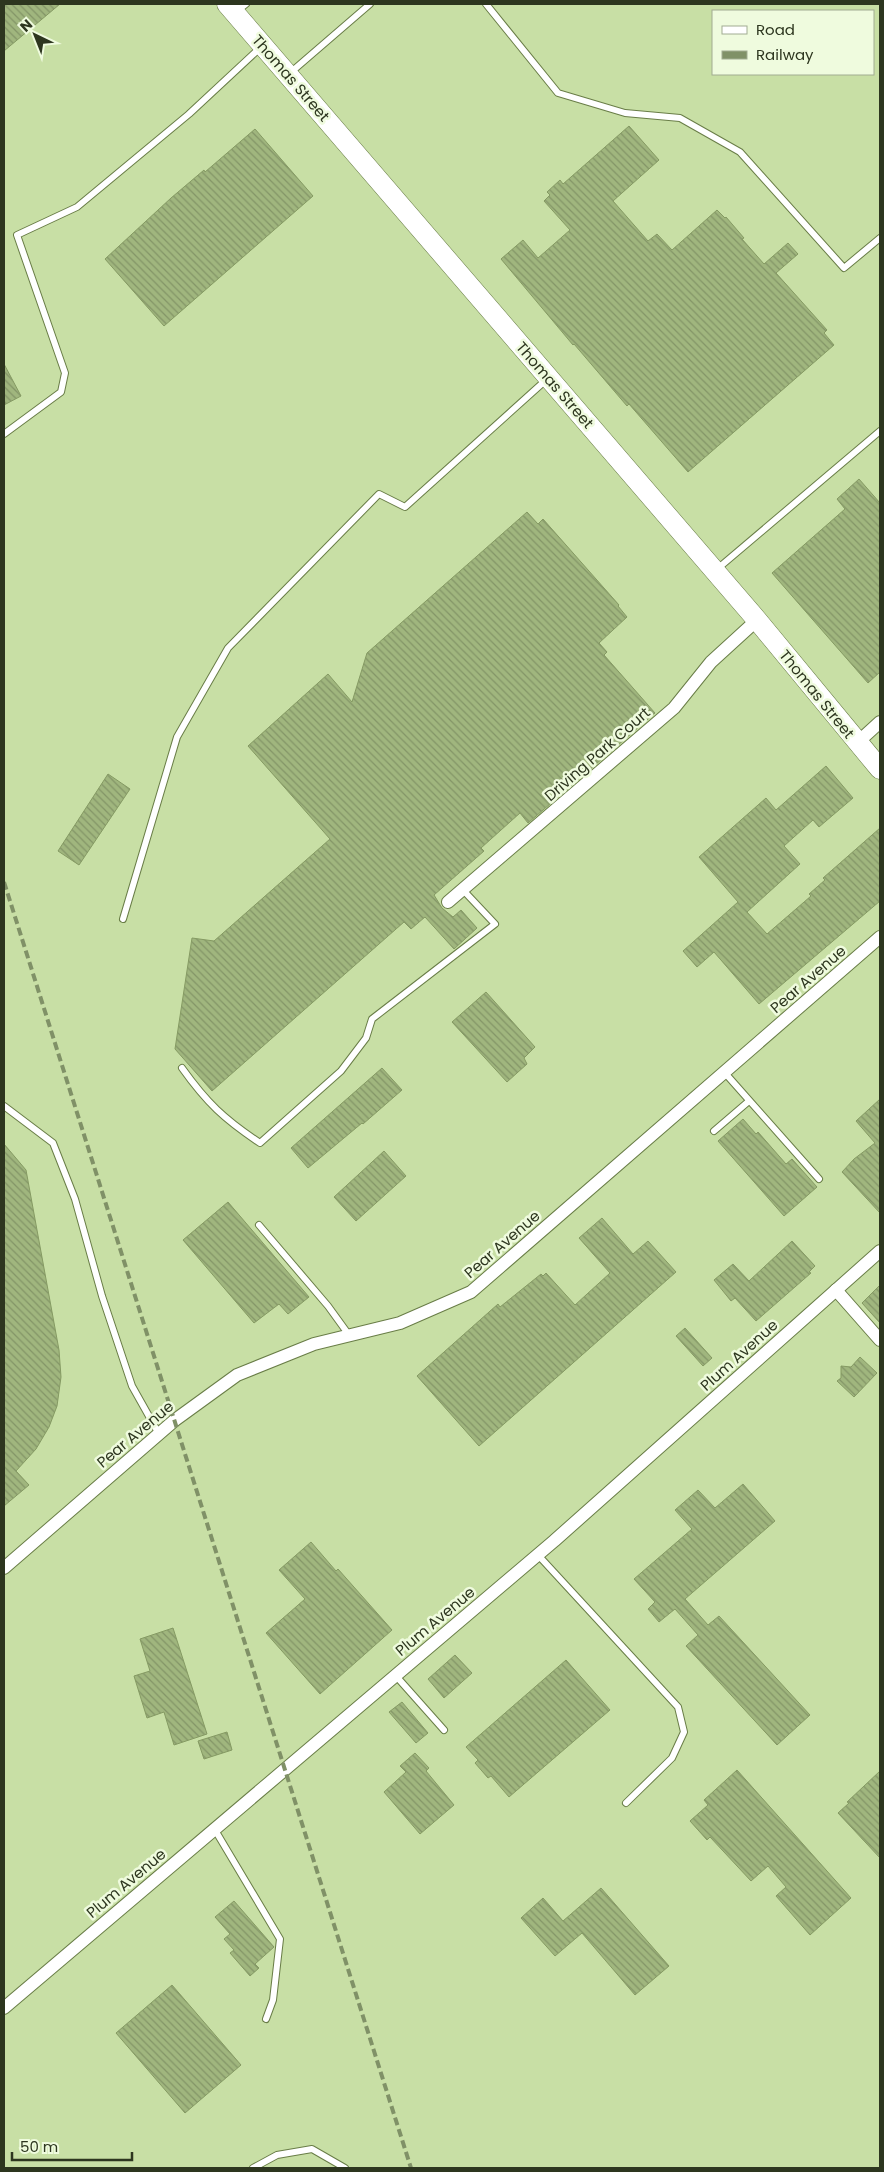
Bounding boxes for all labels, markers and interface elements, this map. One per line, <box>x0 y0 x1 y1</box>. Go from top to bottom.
north arrow <box>10 10 60 60</box>
legend <box>712 10 874 75</box>
text: N <box>15 15 37 36</box>
text: Road <box>756 19 795 40</box>
street label: Thomas Street <box>247 30 335 126</box>
text: Railway <box>756 44 814 65</box>
street label: Thomas Street <box>511 337 599 433</box>
street label: Thomas Street <box>775 645 859 743</box>
street label: Driving Park Court <box>540 702 654 806</box>
street label: Pear Avenue <box>766 940 850 1018</box>
street label: Pear Avenue <box>460 1205 544 1283</box>
street label: Plum Avenue <box>696 1314 782 1396</box>
street label: Pear Avenue <box>92 1396 178 1472</box>
street label: Plum Avenue <box>391 1582 479 1660</box>
street label: Plum Avenue <box>82 1844 170 1922</box>
scale bar <box>12 2130 132 2162</box>
text: 50 m <box>20 2136 58 2157</box>

